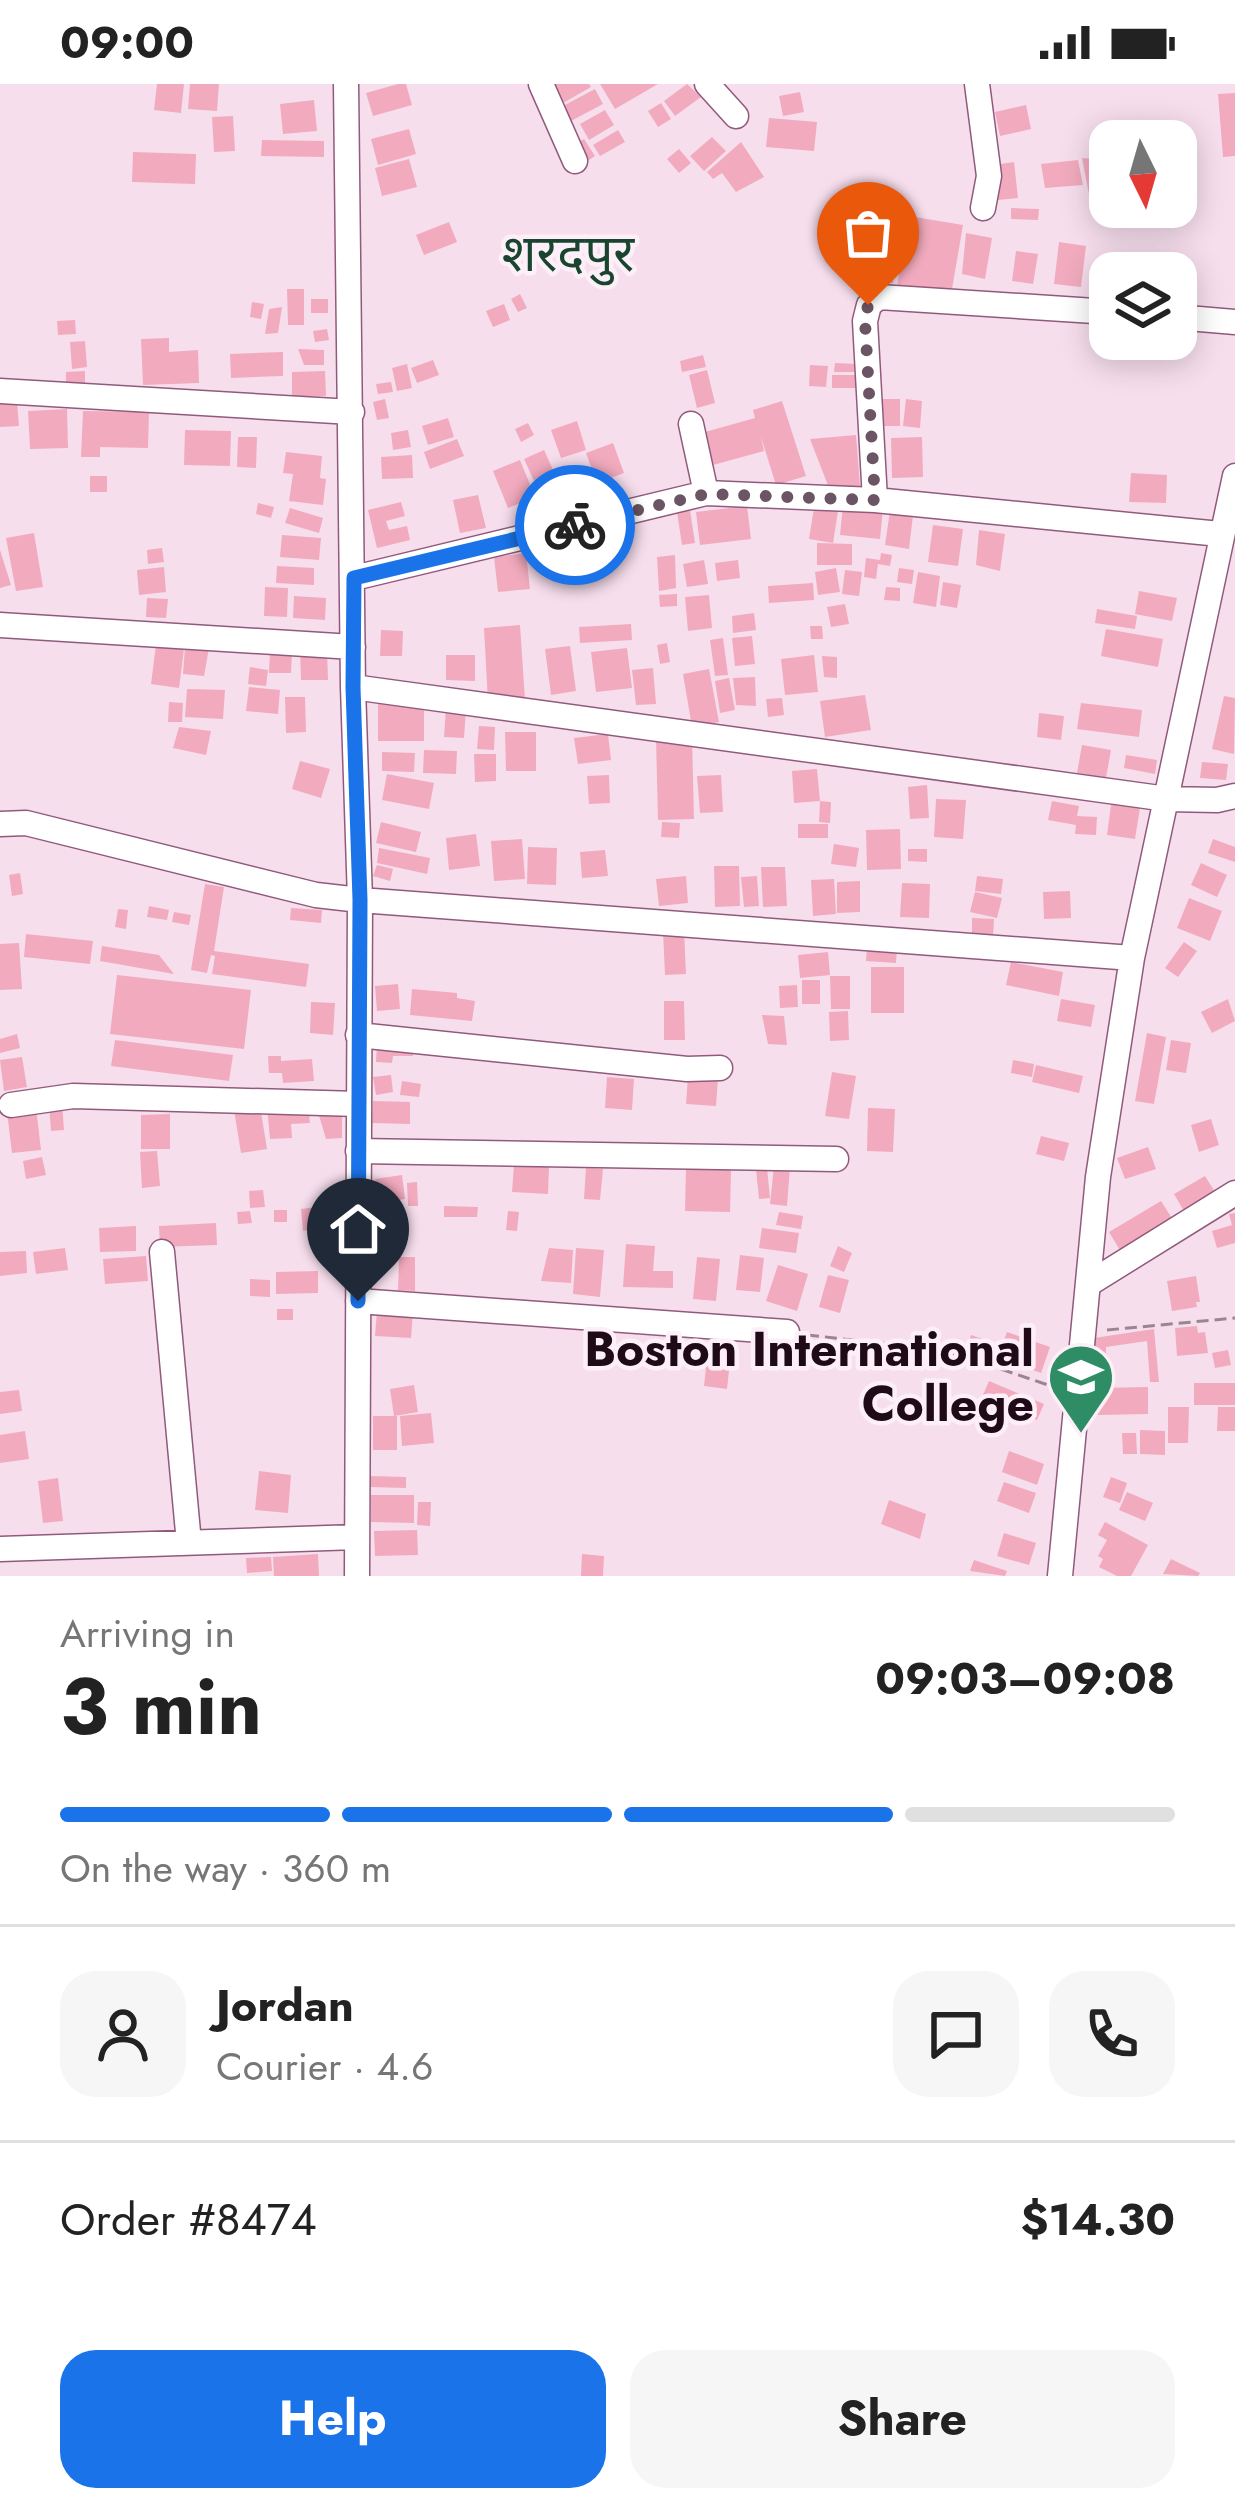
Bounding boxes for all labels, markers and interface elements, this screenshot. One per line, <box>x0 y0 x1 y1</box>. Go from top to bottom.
text: 09:00 <box>60 10 194 75</box>
north arrow <box>1089 120 1197 228</box>
map controls <box>1089 120 1197 360</box>
pin <box>817 182 919 305</box>
icon: bag <box>835 200 901 266</box>
district label: शरदपुर <box>502 216 635 290</box>
button: layers <box>1089 252 1197 360</box>
courier <box>515 465 635 585</box>
icon: bike <box>542 492 608 558</box>
pin <box>307 1178 409 1301</box>
icon: home <box>325 1196 391 1262</box>
place label: Boston International College <box>584 1315 1034 1439</box>
school or university icon: Boston International College <box>1046 1342 1116 1436</box>
text: Arriving in <box>60 1605 235 1662</box>
text: 09:03–09:08 <box>875 1646 1175 1711</box>
text: 3 min <box>60 1651 262 1763</box>
text: On the way · 360 m <box>60 1840 391 1897</box>
button: person <box>60 1971 186 2097</box>
button: chat <box>893 1971 1019 2097</box>
button: phone <box>1049 1971 1175 2097</box>
text: Jordan <box>216 1973 354 2038</box>
text: Courier · 4.6 <box>216 2038 433 2095</box>
text: Order #8474 <box>60 2187 317 2252</box>
text: $14.30 <box>1020 2187 1175 2252</box>
button: Help <box>60 2350 606 2488</box>
button: Share <box>630 2350 1175 2488</box>

